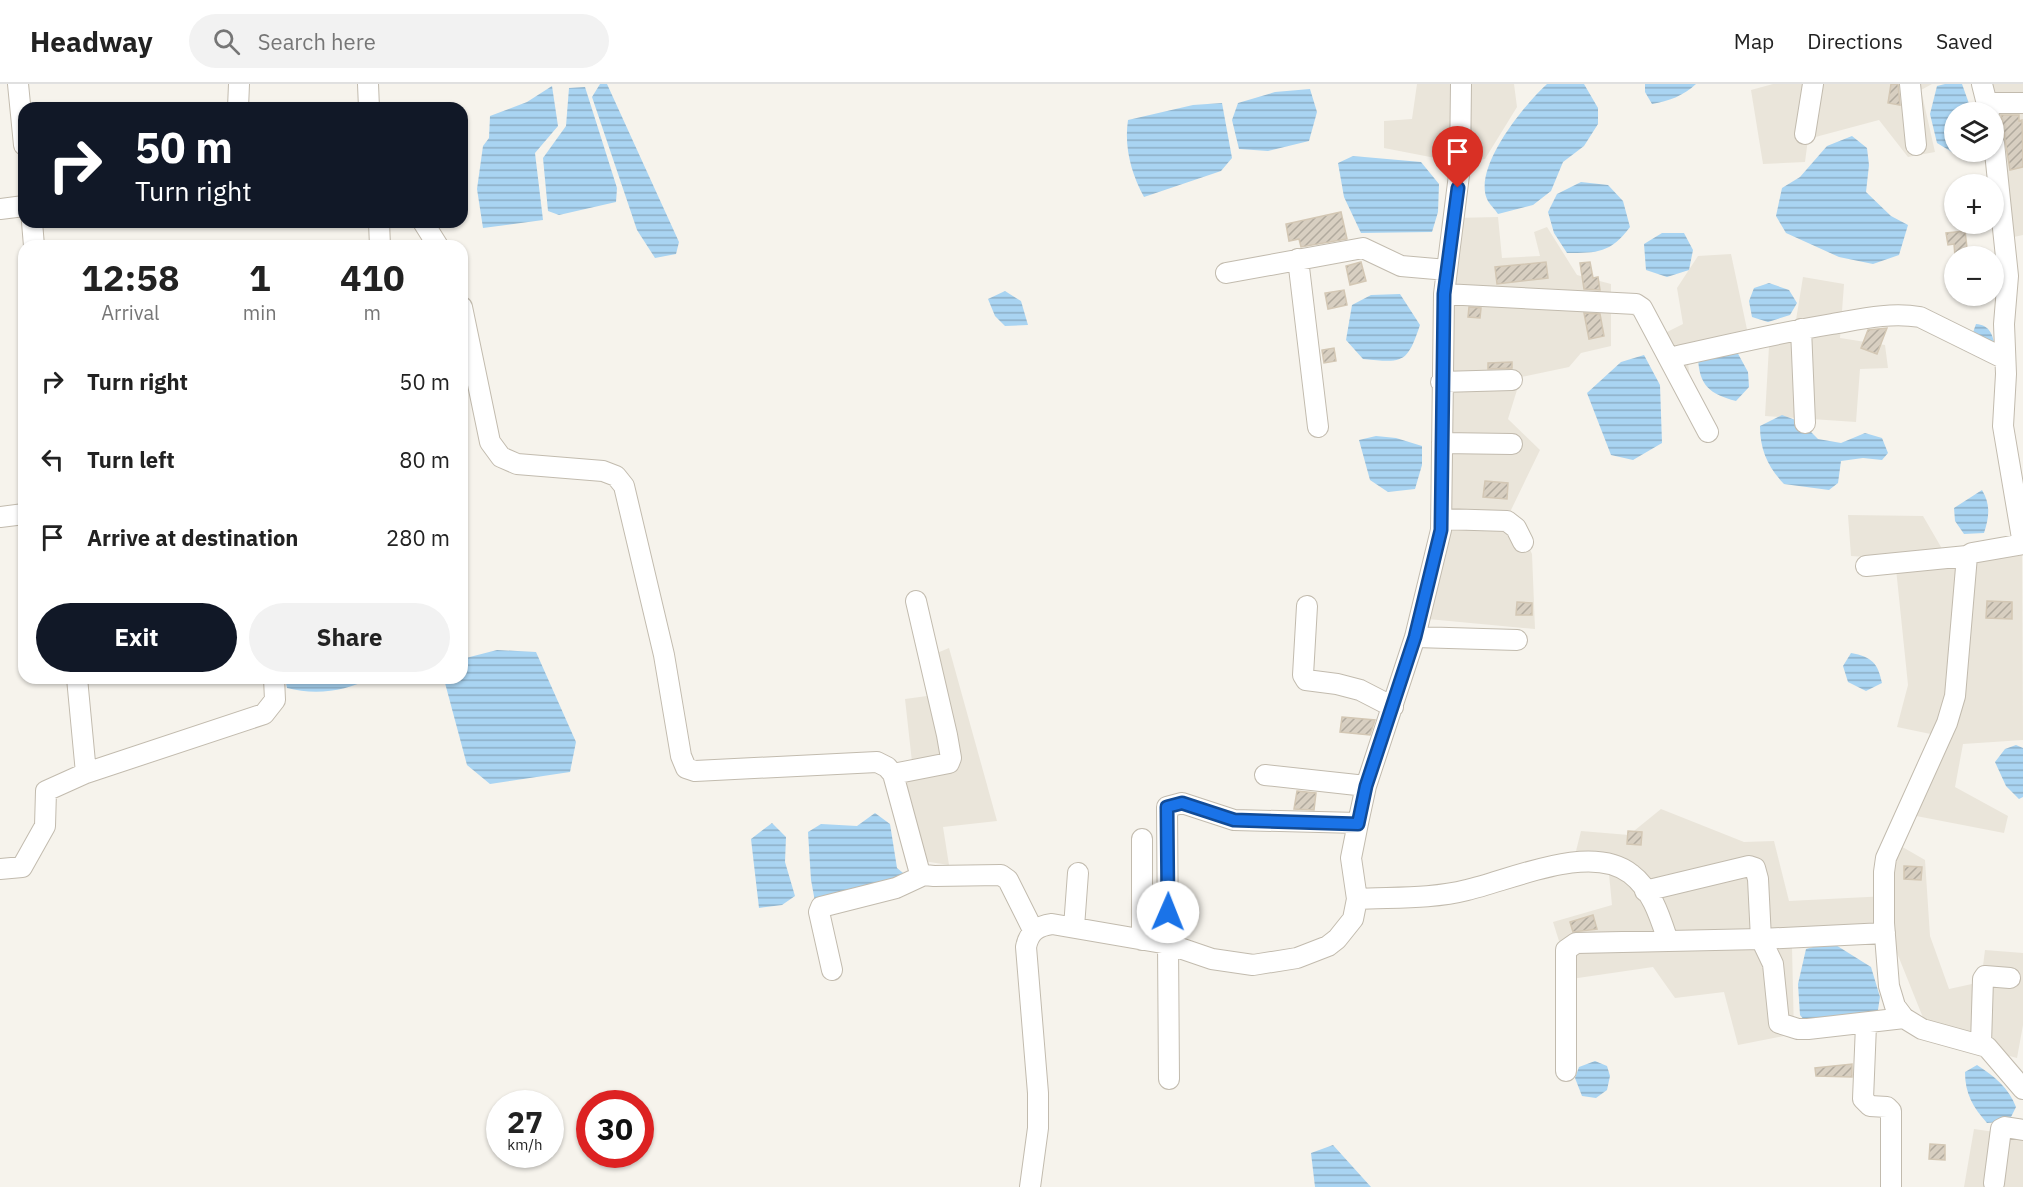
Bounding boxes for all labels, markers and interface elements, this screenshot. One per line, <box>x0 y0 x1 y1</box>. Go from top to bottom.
search box <box>189 14 609 68</box>
text: Headway <box>30 23 153 60</box>
icon: search <box>210 25 243 58</box>
text: Search here <box>258 27 376 56</box>
text: Map <box>1734 27 1774 55</box>
text: Directions <box>1807 27 1903 55</box>
text: Saved <box>1936 27 1993 55</box>
map controls <box>1944 102 2004 306</box>
button: layers <box>1944 102 2004 162</box>
text: 50 m <box>135 120 233 175</box>
icon: right <box>36 126 114 204</box>
pin <box>1432 126 1483 188</box>
icon: arrive <box>1441 135 1474 168</box>
text: Turn right <box>135 173 252 208</box>
button: + <box>1944 174 2004 234</box>
button: − <box>1944 246 2004 306</box>
text: 12:58 <box>81 254 180 301</box>
text: 1 <box>249 254 271 301</box>
text: 410 <box>340 254 405 301</box>
text: Arrival <box>101 299 160 326</box>
text: min <box>243 299 277 326</box>
text: m <box>364 299 381 326</box>
icon: right <box>36 365 69 398</box>
text: Turn right <box>87 367 188 396</box>
text: 50 m <box>399 367 450 396</box>
icon: left <box>36 443 69 476</box>
text: Turn left <box>87 445 175 474</box>
text: 80 m <box>399 445 450 474</box>
icon: arrive <box>36 521 69 554</box>
text: Arrive at destination <box>87 523 298 552</box>
text: 280 m <box>386 523 450 552</box>
button: Exit <box>36 603 237 672</box>
button: Share <box>249 603 450 672</box>
position arrow <box>1136 880 1200 944</box>
speed limit sign: 30 <box>576 1090 654 1168</box>
text: 27 <box>507 1102 543 1141</box>
text: km/h <box>507 1135 543 1154</box>

